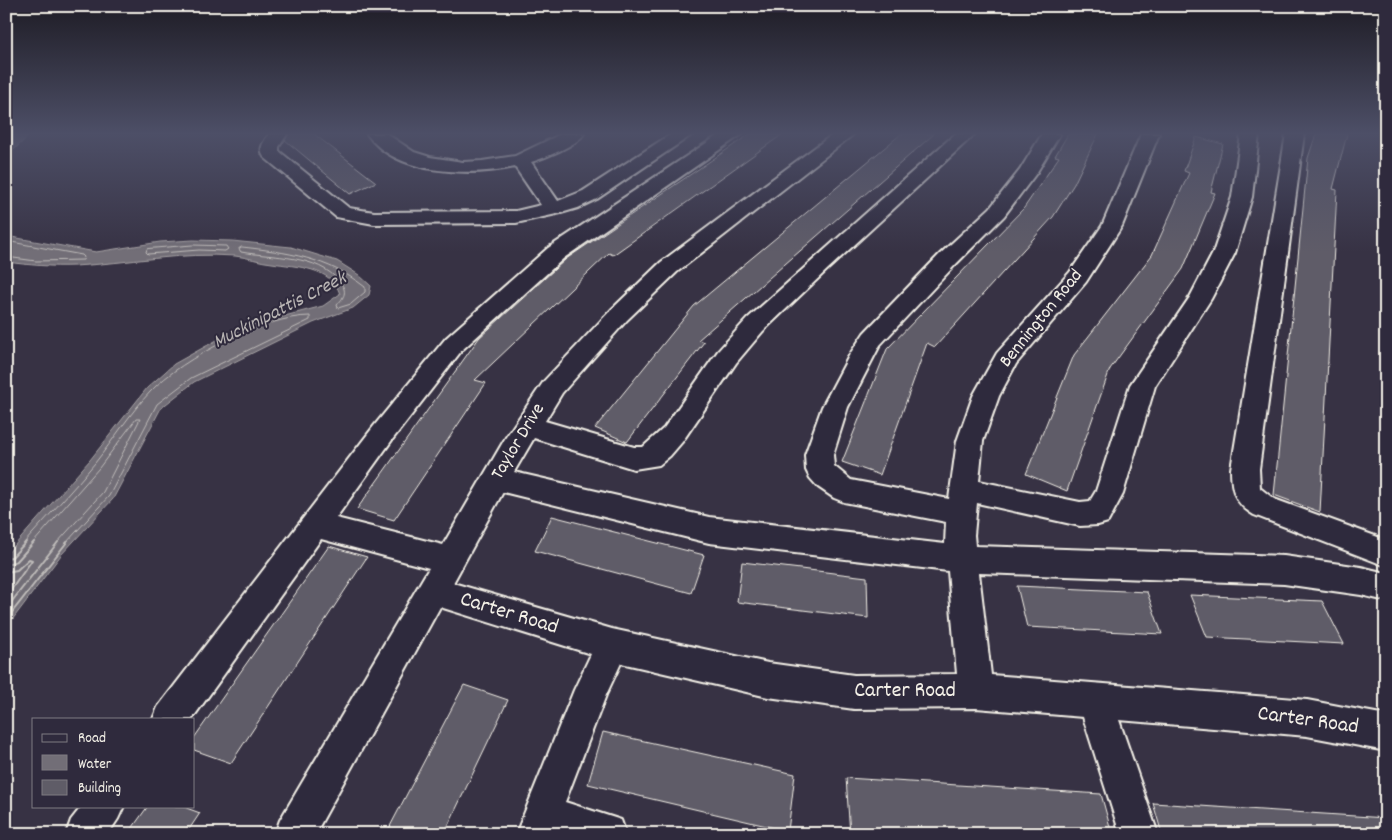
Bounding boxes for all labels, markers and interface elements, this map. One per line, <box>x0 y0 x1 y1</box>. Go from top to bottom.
street label: Bennington Road <box>994 264 1090 374</box>
water label: Muckinipattis Creek <box>208 265 353 357</box>
street label: Taylor Drive <box>485 399 553 485</box>
street label: Carter Road <box>456 584 562 644</box>
street label: Carter Road <box>854 676 956 707</box>
street label: Carter Road <box>1256 699 1360 743</box>
legend <box>32 718 195 808</box>
text: Road <box>78 728 106 750</box>
text: Water <box>78 754 112 776</box>
text: Building <box>78 778 121 800</box>

